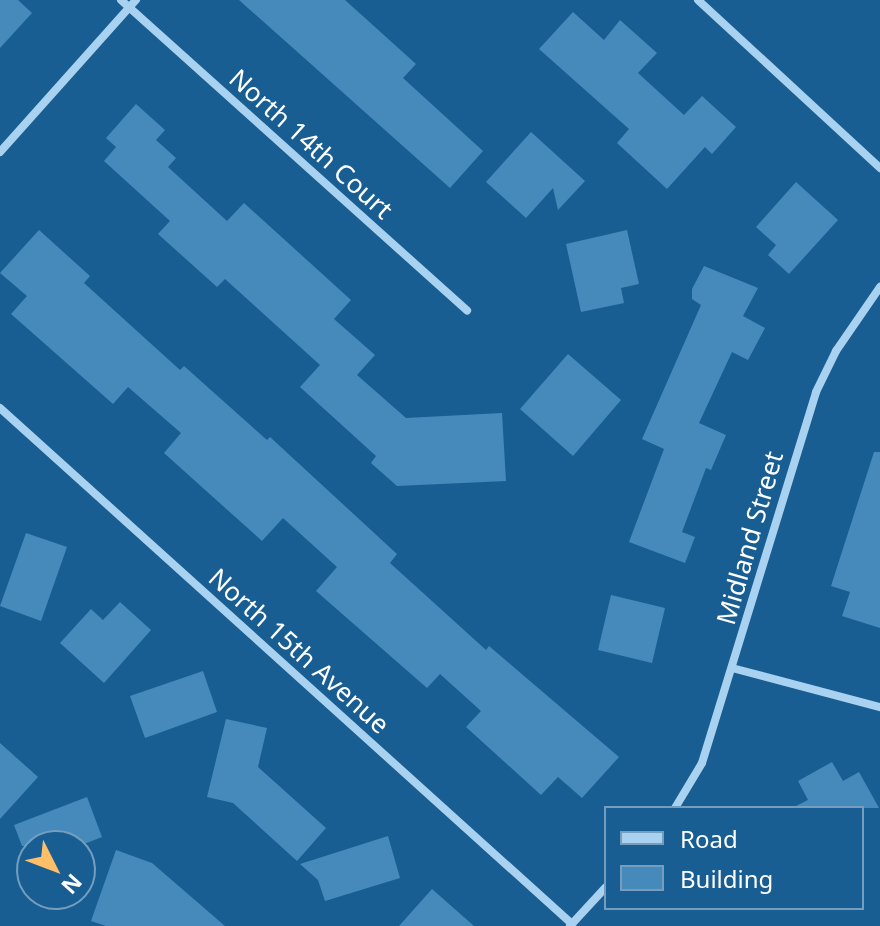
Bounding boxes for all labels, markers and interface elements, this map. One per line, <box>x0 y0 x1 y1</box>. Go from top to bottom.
street label: North 14th Court <box>223 63 399 225</box>
street label: Midland Street <box>710 448 790 628</box>
street label: North 15th Avenue <box>202 562 396 740</box>
legend <box>604 806 864 910</box>
text: Road <box>680 822 738 855</box>
north arrow <box>16 830 96 910</box>
text: Building <box>680 862 773 895</box>
text: N <box>55 868 89 901</box>

